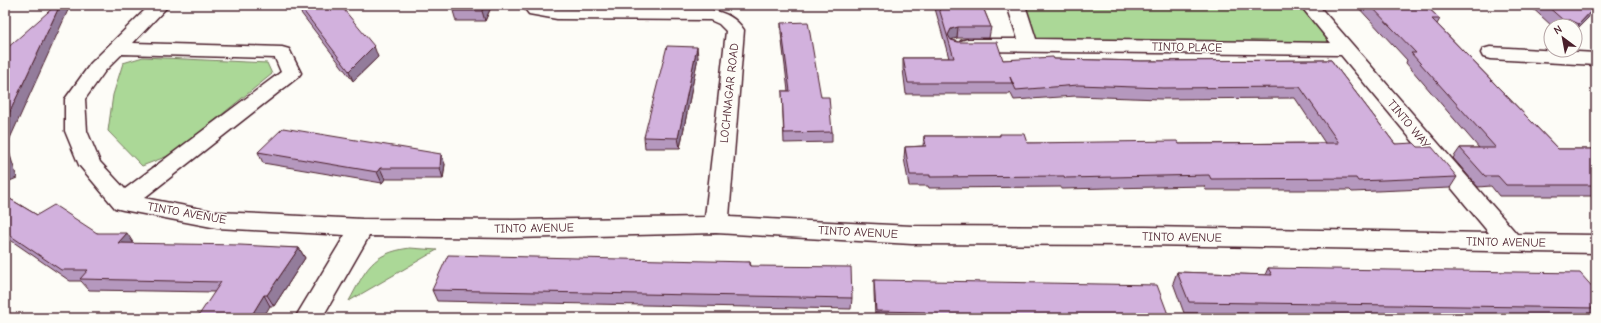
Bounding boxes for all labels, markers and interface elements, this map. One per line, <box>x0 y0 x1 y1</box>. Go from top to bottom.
north arrow <box>1543 18 1583 58</box>
text: N <box>1551 23 1564 37</box>
street label: TINTO PLACE <box>1152 39 1222 55</box>
street label: LOCHNAGAR ROAD <box>717 42 741 144</box>
street label: TINTO WAY <box>1385 97 1434 152</box>
street label: TINTO AVENUE <box>147 199 227 227</box>
street label: TINTO AVENUE <box>494 220 574 236</box>
street label: TINTO AVENUE <box>818 223 898 241</box>
street label: TINTO AVENUE <box>1142 229 1222 245</box>
street label: TINTO AVENUE <box>1466 234 1546 250</box>

